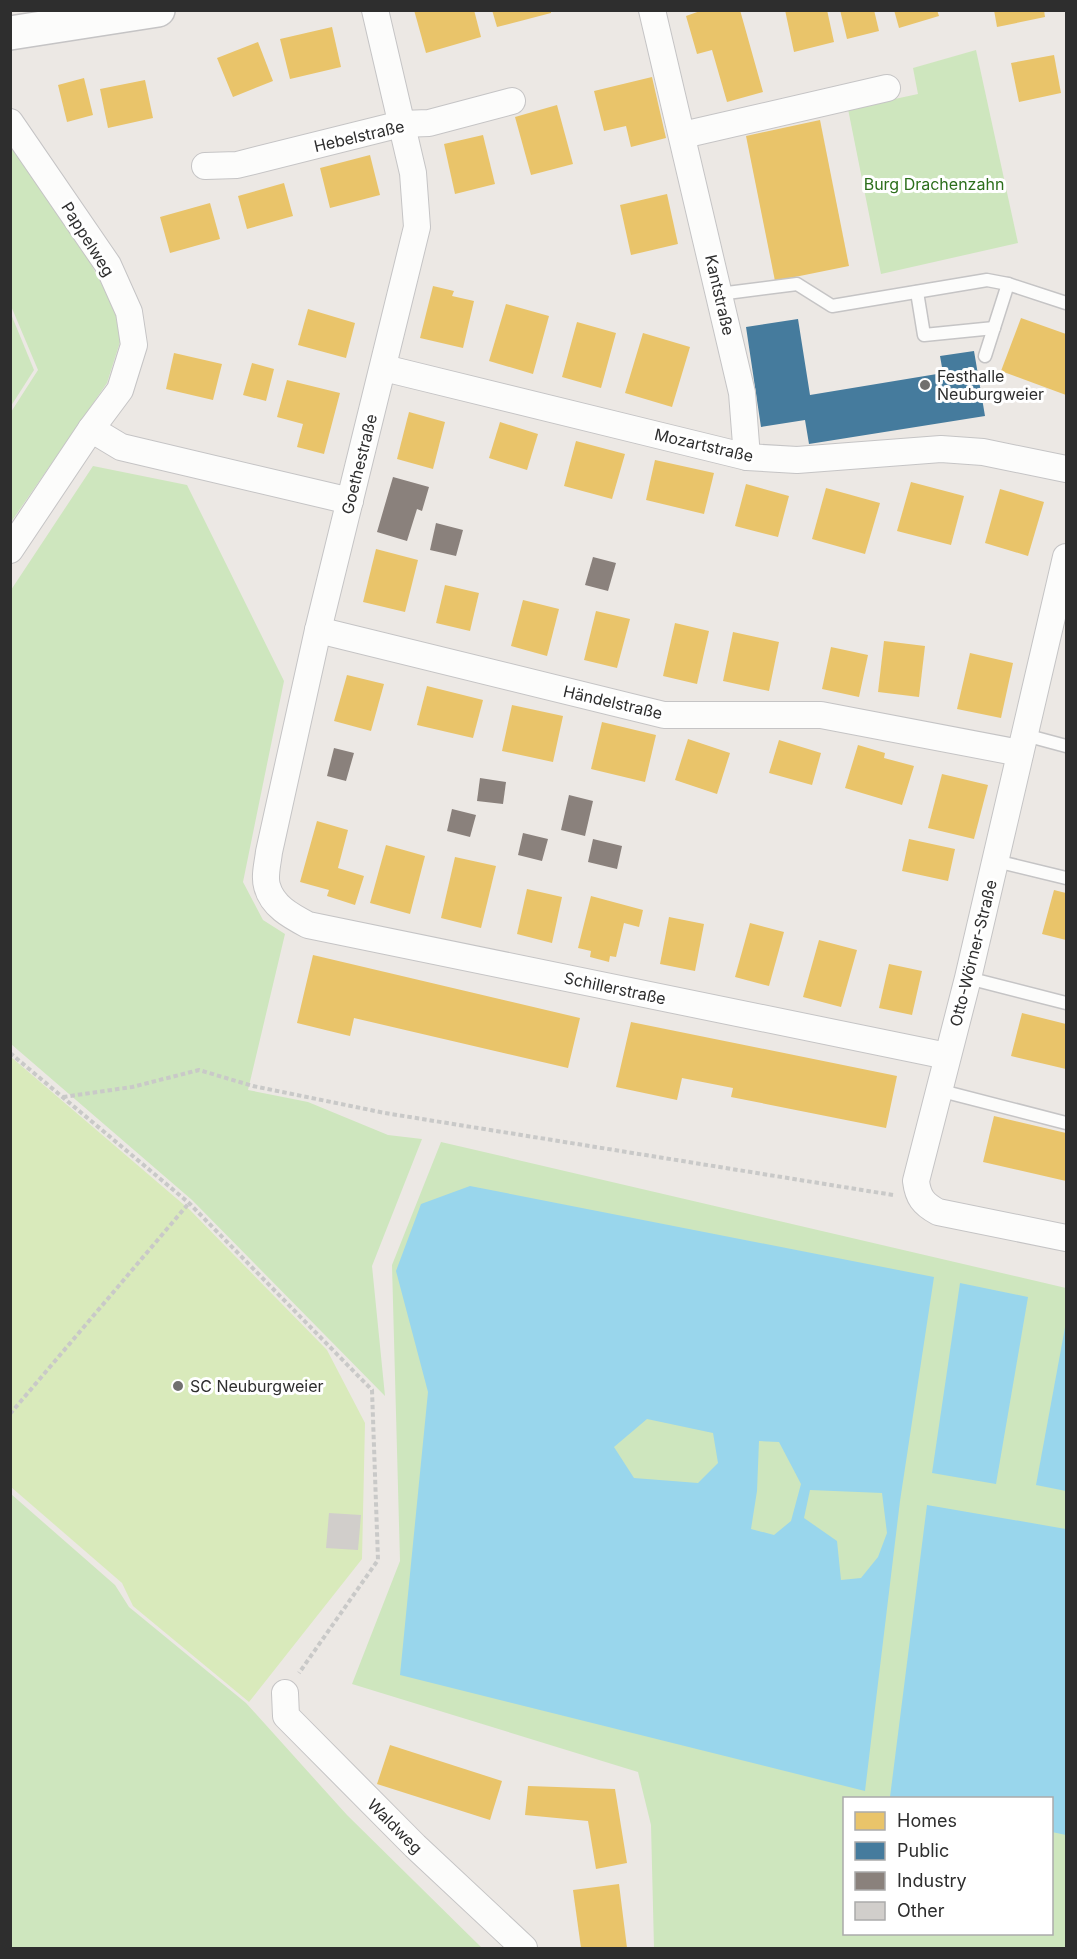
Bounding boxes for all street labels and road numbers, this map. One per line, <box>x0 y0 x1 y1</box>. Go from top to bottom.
street label: Hebelstraße <box>312 116 406 156</box>
street label: Pappelweg <box>57 198 119 280</box>
street label: Kantstraße <box>701 253 739 337</box>
street label: Goethestraße <box>337 412 381 516</box>
street label: Mozartstraße <box>653 424 755 466</box>
street label: Händelstraße <box>561 681 665 723</box>
street label: Otto-Wörner-Straße <box>945 878 1001 1028</box>
street label: Schillerstraße <box>562 967 668 1009</box>
street label: Waldweg <box>363 1794 427 1858</box>

